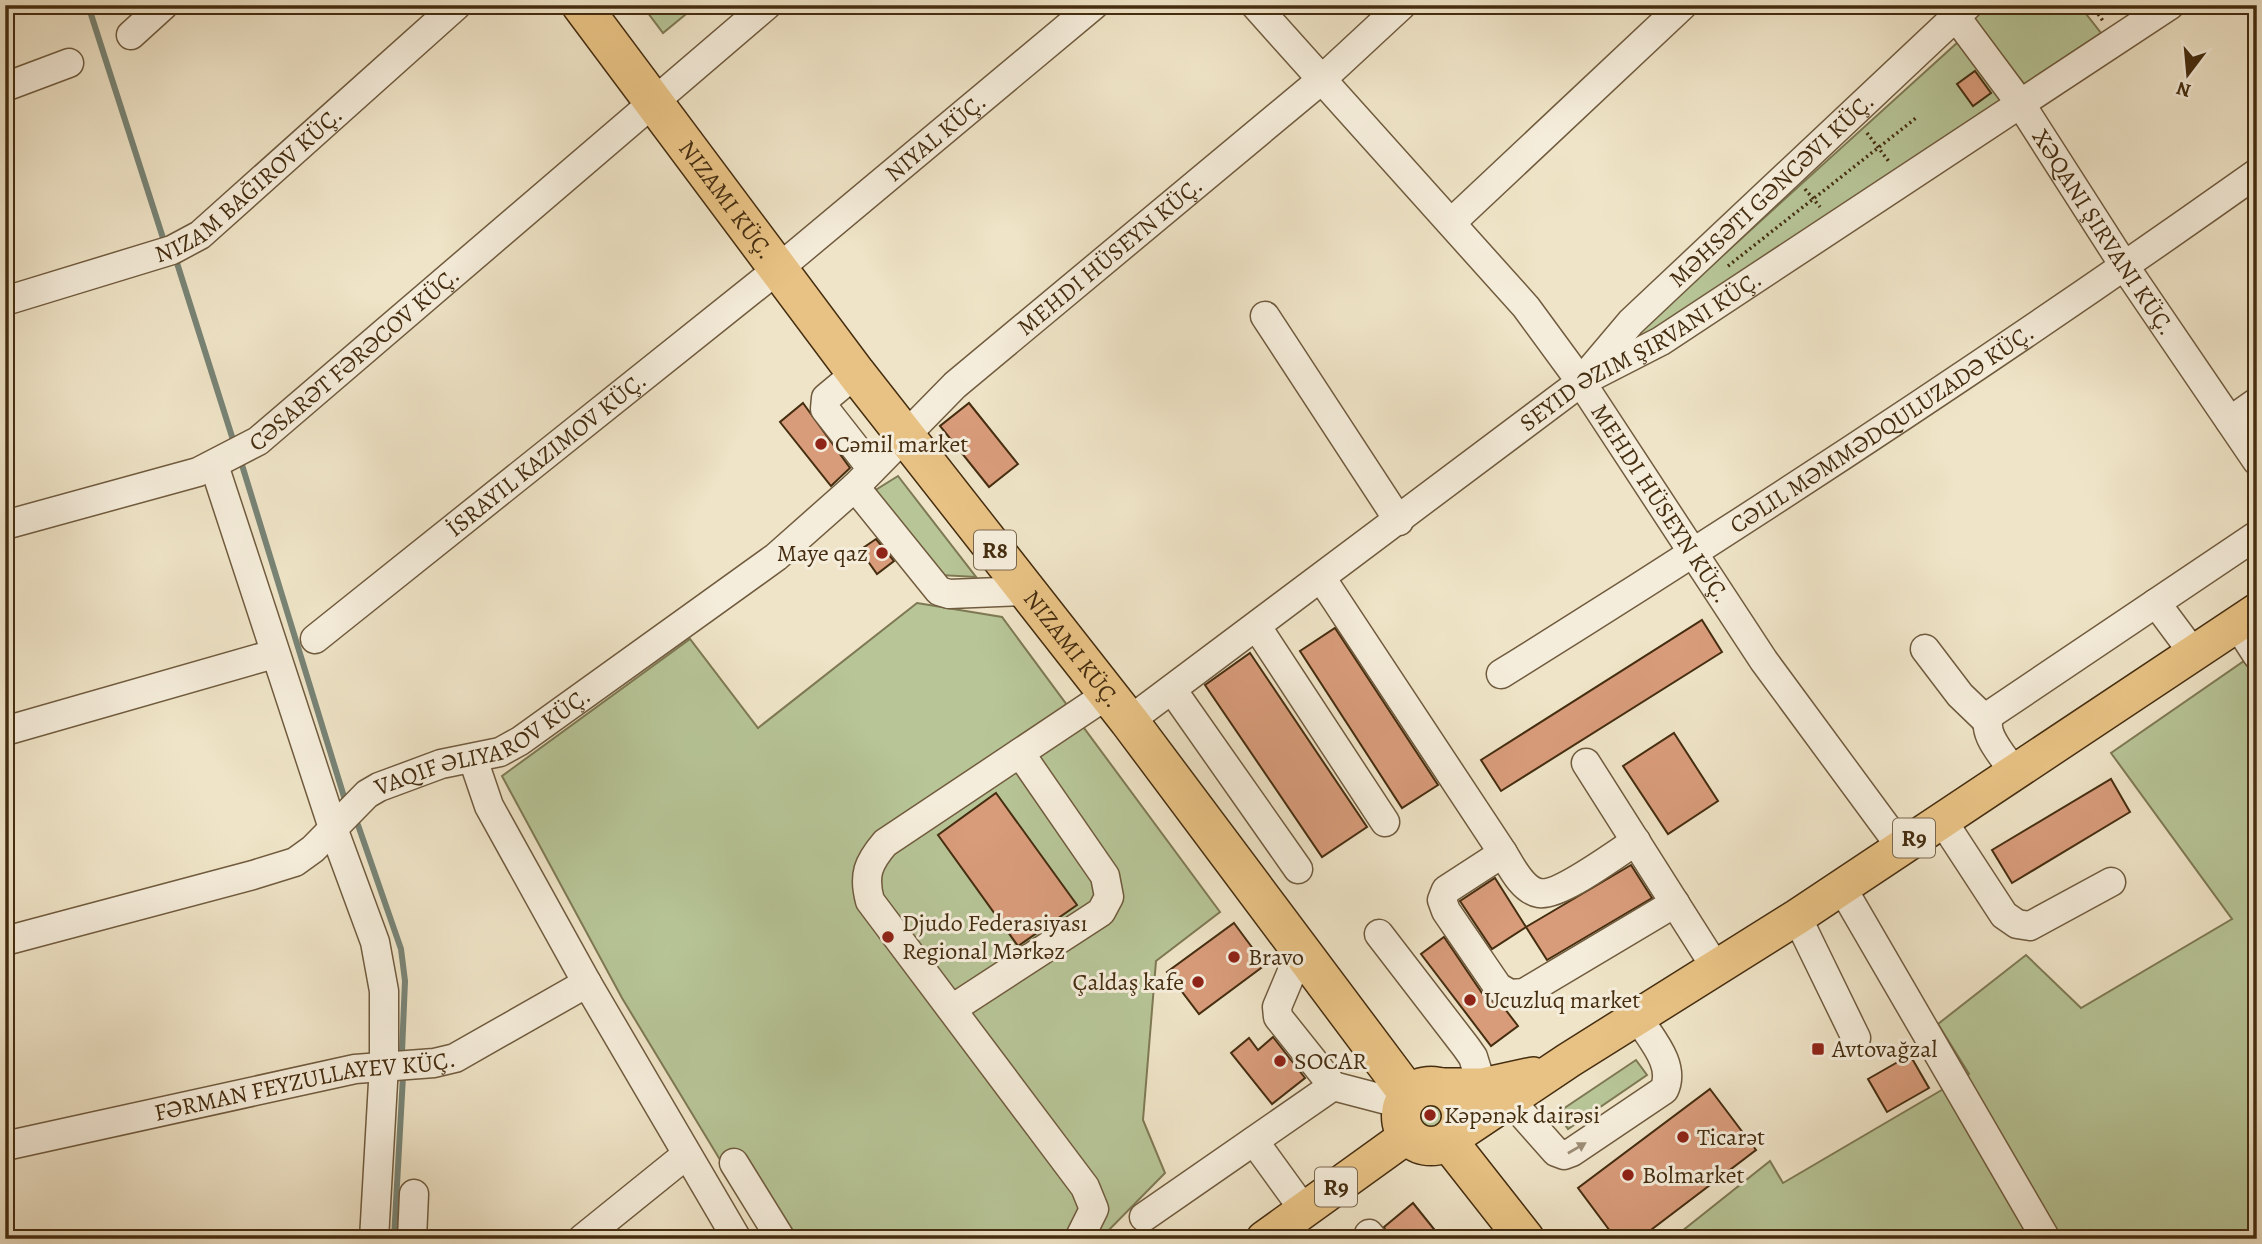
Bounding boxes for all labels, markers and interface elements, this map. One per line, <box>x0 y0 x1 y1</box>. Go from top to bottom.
north arrow <box>2154 38 2224 108</box>
text: N <box>2173 75 2194 104</box>
street label: MƏHSƏTI GƏNCƏVI KÜÇ. <box>1662 85 1881 294</box>
street label: NIYAL KÜÇ. <box>878 86 993 189</box>
street label: NIZAM BAĞIROV KÜÇ. <box>151 99 349 270</box>
street label: XƏQANI ŞIRVANI KÜÇ. <box>2025 123 2183 341</box>
street label: NIZAMI KÜÇ. <box>671 134 782 266</box>
street label: MEHDI HÜSEYN KÜÇ. <box>1010 169 1209 343</box>
street label: CƏSARƏT FƏRƏCOV KÜÇ. <box>244 259 466 459</box>
street label: SEYID ƏZIM ŞIRVANI KÜÇ. <box>1513 263 1768 439</box>
street label: CƏLIL MƏMMƏDQULUZADƏ KÜÇ. <box>1723 316 2040 541</box>
street label: İSRAYIL KAZIMOV KÜÇ. <box>439 364 653 544</box>
street label: MEHDI HÜSEYN KÜÇ. <box>1584 398 1738 609</box>
place label: Cəmil market <box>835 428 968 460</box>
marker: Cəmil market <box>813 436 829 452</box>
road number: R8 <box>974 530 1016 570</box>
place label: Maye qaz <box>777 537 868 569</box>
marker: Maye qaz <box>874 545 890 561</box>
street label: NIZAMI KÜÇ. <box>1016 583 1129 714</box>
street label: VAQIF ƏLIYAROV KÜÇ. <box>369 680 597 804</box>
road number: R9 <box>1893 818 1935 858</box>
place label: Djudo Federasiyası Regional Mərkəz <box>902 907 1088 967</box>
marker: Djudo Federasiyası Regional Mərkəz <box>880 929 896 945</box>
place label: Bravo <box>1248 941 1304 973</box>
marker: Bravo <box>1226 949 1242 965</box>
place label: Çaldaş kafe <box>1073 966 1184 998</box>
marker: Çaldaş kafe <box>1190 974 1206 990</box>
place label: Ucuzluq market <box>1484 984 1640 1016</box>
marker: Ucuzluq market <box>1462 992 1478 1008</box>
place label: Avtovağzal <box>1831 1033 1937 1065</box>
marker: Avtovağzal <box>1810 1041 1826 1057</box>
street label: FƏRMAN FEYZULLAYEV KÜÇ. <box>151 1042 458 1129</box>
place label: SOCAR <box>1294 1045 1367 1077</box>
marker: SOCAR <box>1272 1053 1288 1069</box>
place label: Kəpənək dairəsi <box>1444 1099 1600 1131</box>
marker: Kəpənək dairəsi <box>1422 1107 1438 1123</box>
place label: Ticarət <box>1697 1121 1765 1153</box>
marker: Ticarət <box>1675 1129 1691 1145</box>
one-way arrow <box>1567 1142 1586 1154</box>
place label: Bolmarket <box>1642 1159 1744 1191</box>
marker: Bolmarket <box>1620 1167 1636 1183</box>
road number: R9 <box>1315 1168 1357 1206</box>

